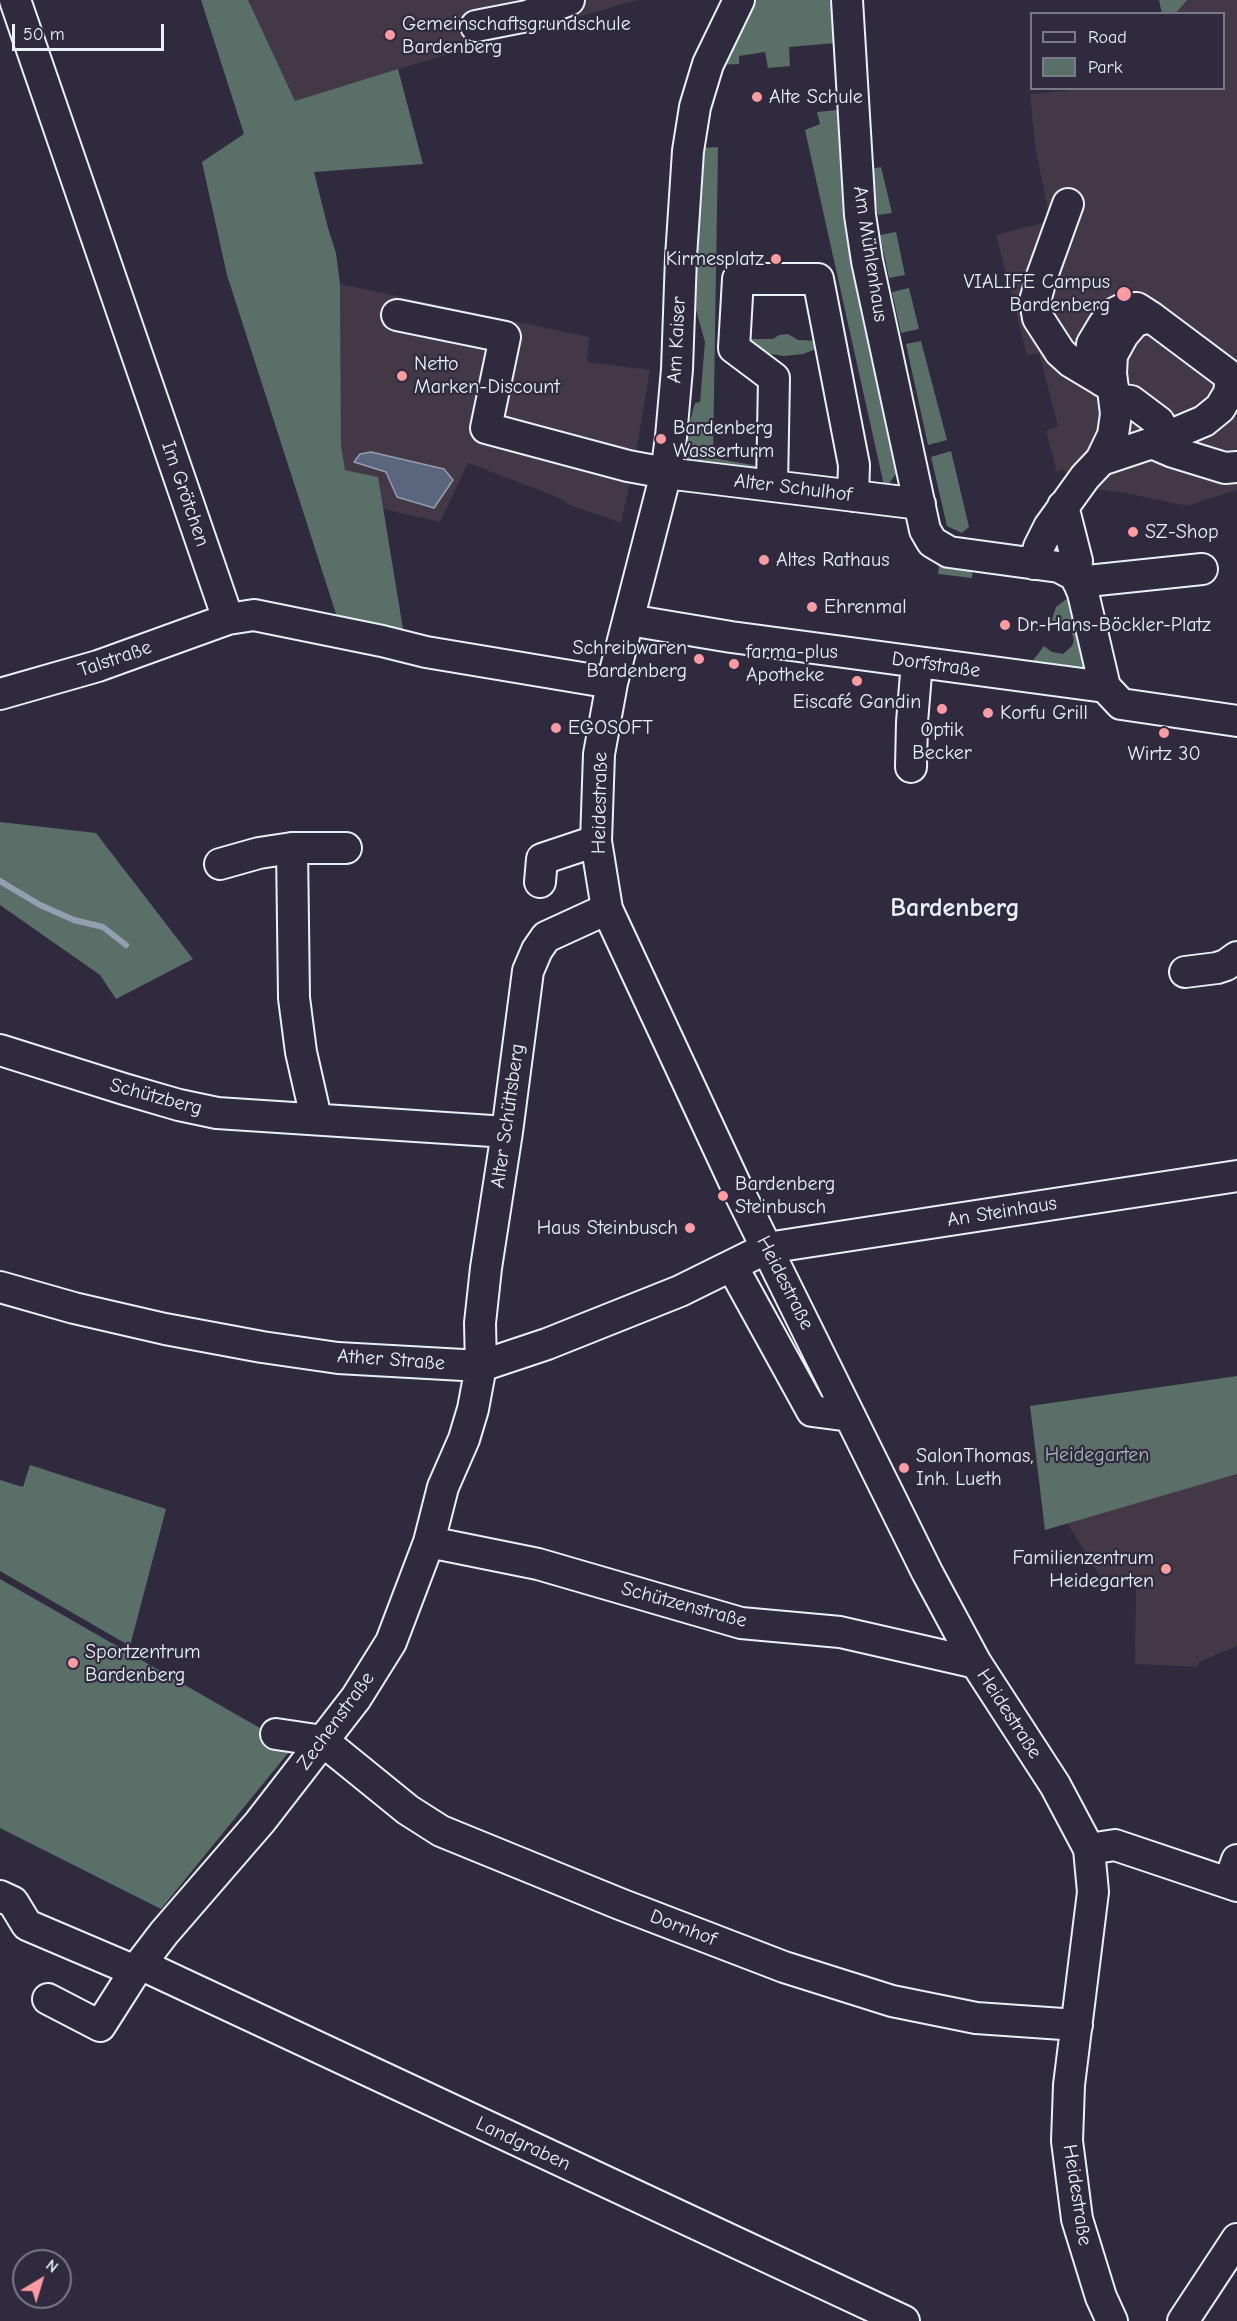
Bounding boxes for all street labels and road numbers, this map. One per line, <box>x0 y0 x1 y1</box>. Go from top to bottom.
street label: Am Mühlenhaus <box>847 184 893 324</box>
street label: Am Kaiser <box>663 296 691 384</box>
street label: Im Grötchen <box>156 438 214 550</box>
street label: Alter Schulhof <box>733 469 853 507</box>
street label: Talstraße <box>75 635 155 683</box>
street label: Dorfstraße <box>890 647 982 683</box>
street label: Heidestraße <box>587 752 613 854</box>
street label: Alter Schüttsberg <box>486 1042 530 1190</box>
street label: Schützberg <box>107 1073 205 1121</box>
street label: An Steinhaus <box>945 1191 1059 1233</box>
street label: Heidestraße <box>751 1232 819 1334</box>
street label: Ather Straße <box>336 1344 446 1376</box>
street label: Schützenstraße <box>619 1577 749 1633</box>
street label: Heidestraße <box>971 1665 1047 1763</box>
street label: Zechenstraße <box>292 1667 380 1775</box>
street label: Dornhof <box>647 1904 719 1952</box>
street label: Landgraben <box>472 2112 574 2176</box>
street label: Heidestraße <box>1057 2143 1097 2247</box>

